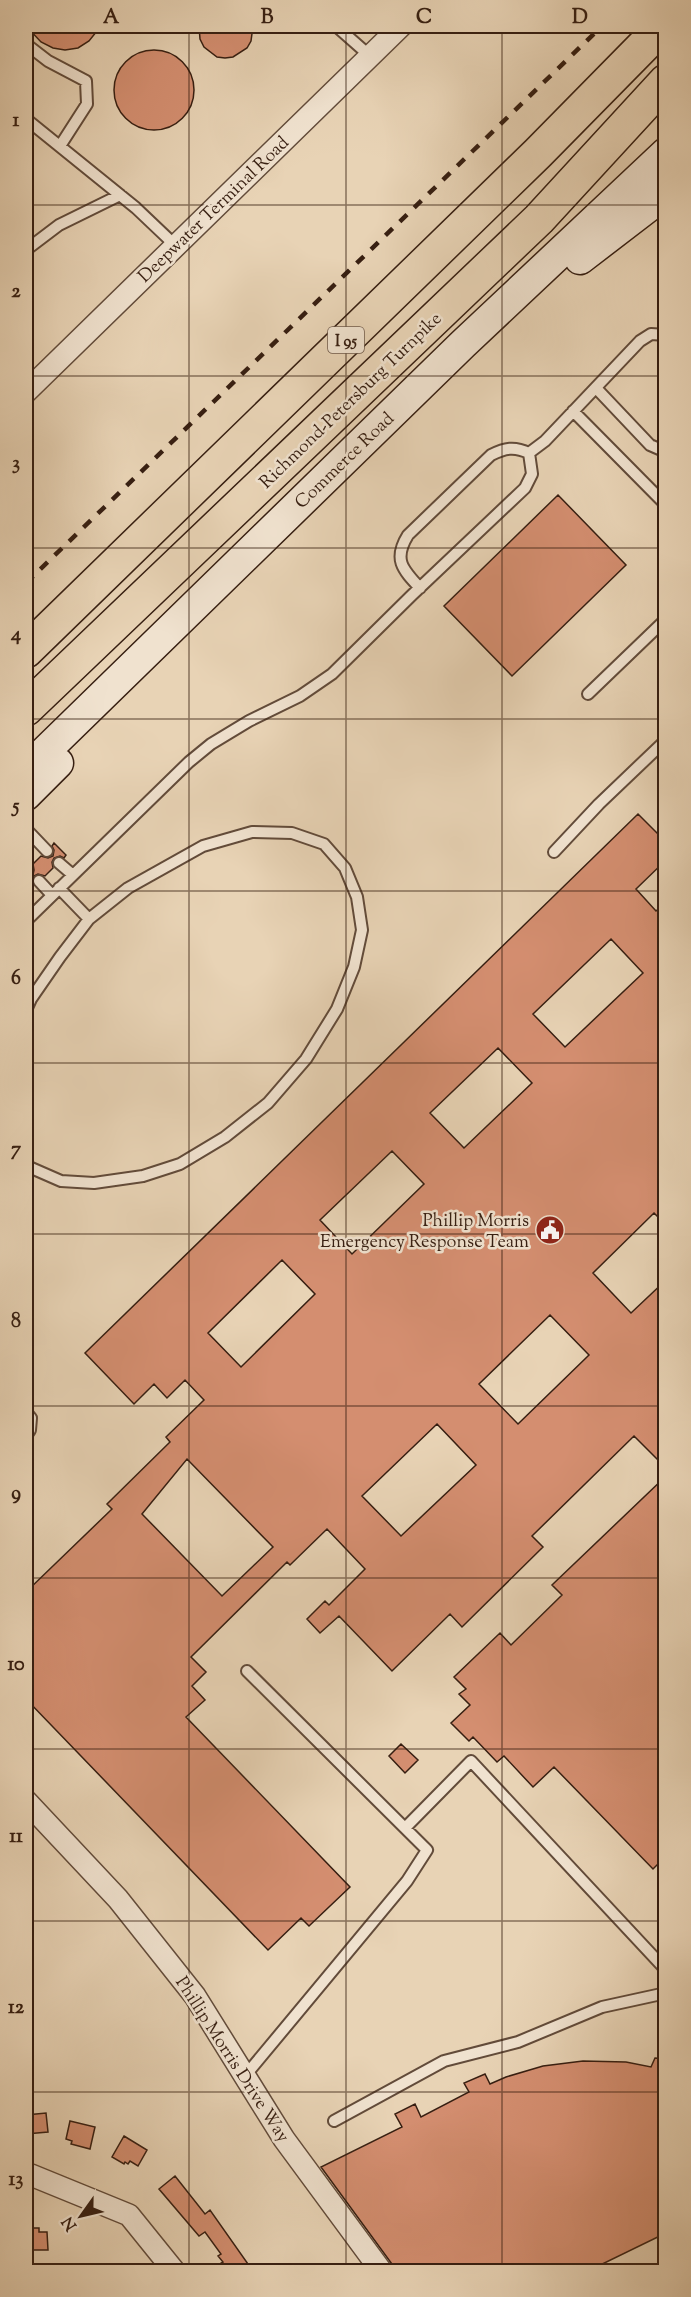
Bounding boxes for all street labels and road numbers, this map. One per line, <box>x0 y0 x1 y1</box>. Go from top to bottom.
street label: Deepwater Terminal Road <box>133 131 296 290</box>
street label: Richmond-Petersburg Turnpike <box>254 307 448 496</box>
road number: I 95 <box>328 327 364 353</box>
street label: Commerce Road <box>290 407 401 516</box>
street label: Phillip Morris Drive Way <box>168 1972 295 2148</box>

